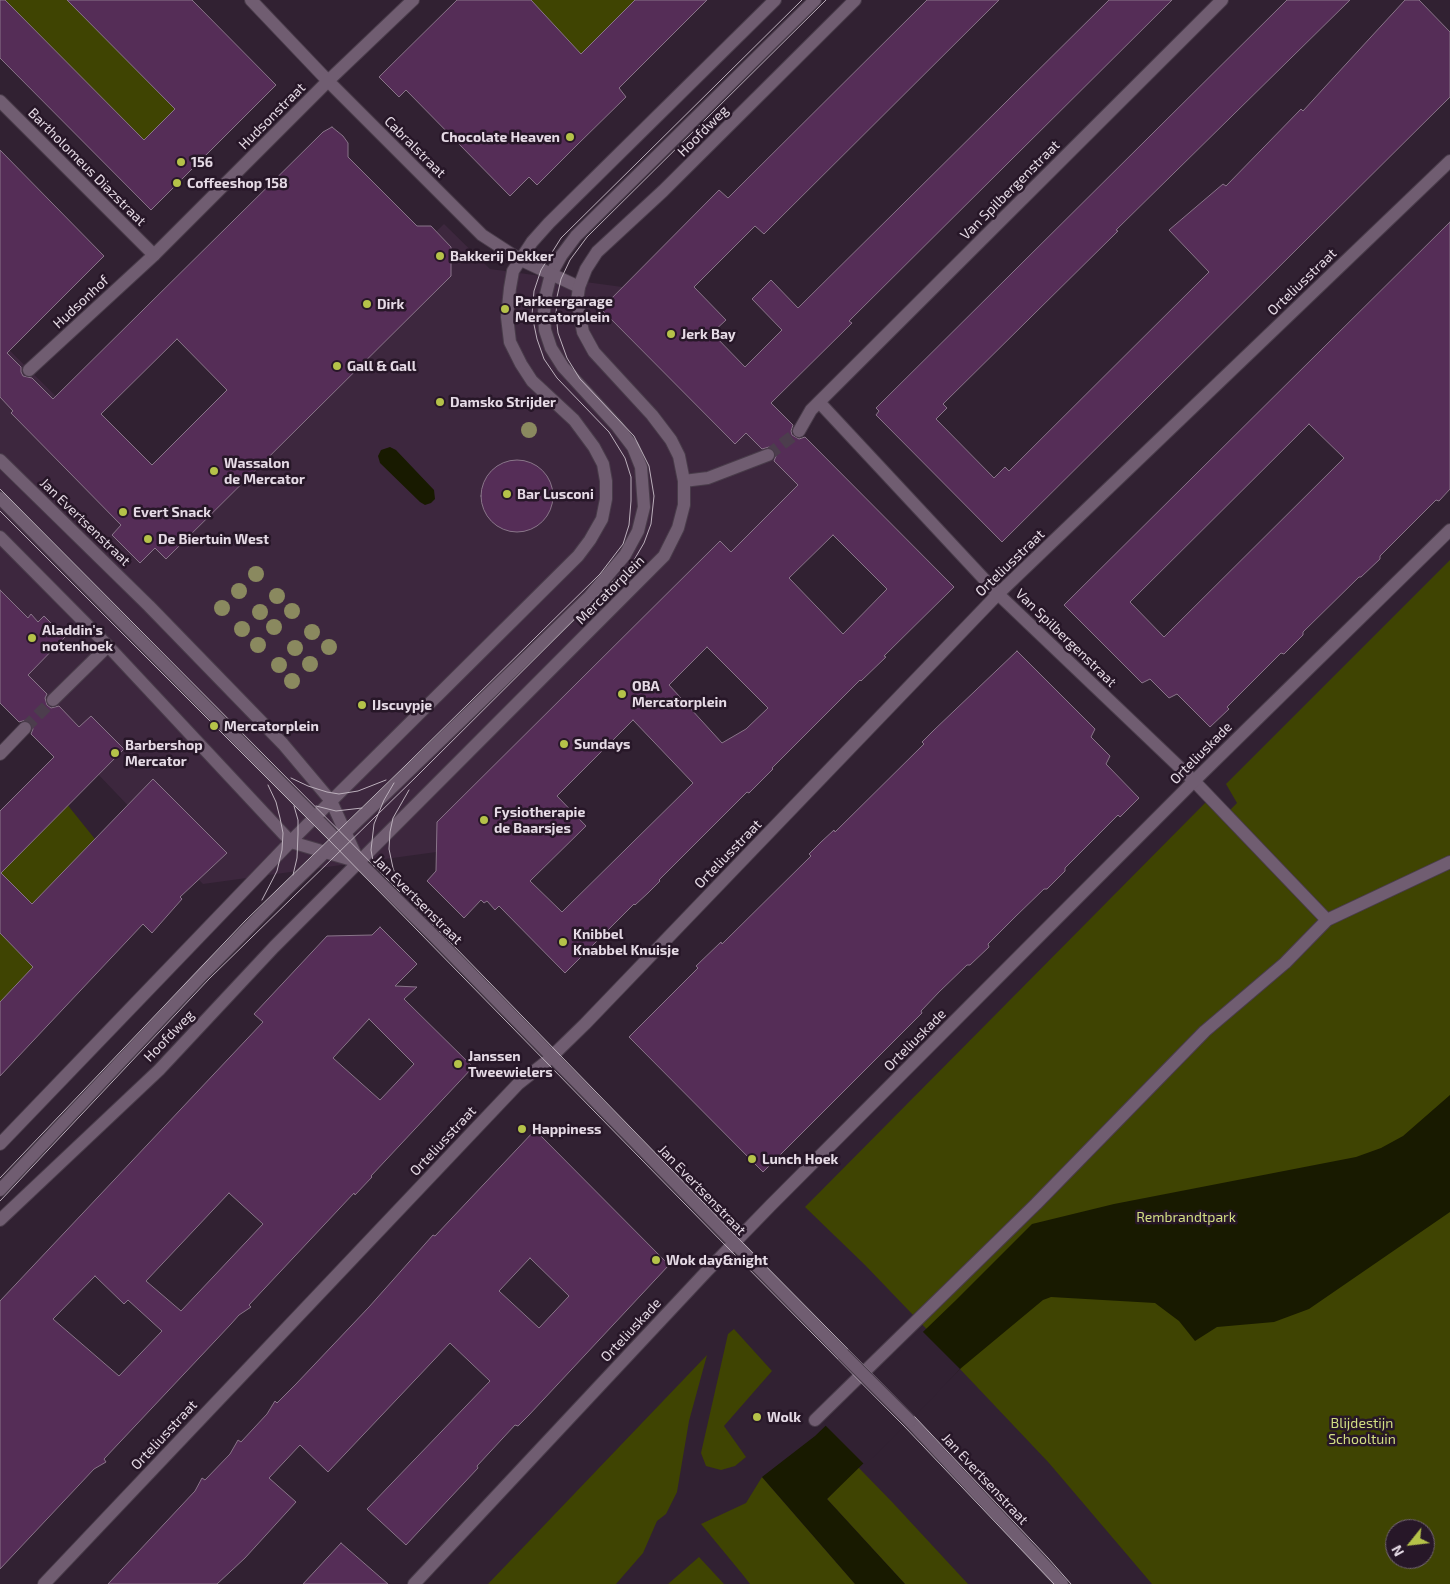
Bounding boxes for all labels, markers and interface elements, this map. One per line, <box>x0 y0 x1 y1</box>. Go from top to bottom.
street label: Hudsonstraat <box>235 79 309 153</box>
street label: Hoofdweg <box>674 102 732 160</box>
street label: Bartholomeus Diazstraat <box>25 105 149 229</box>
street label: Cabralstraat <box>381 113 449 181</box>
place label: Chocolate Heaven <box>441 129 560 145</box>
marker: Chocolate Heaven <box>564 131 576 143</box>
street label: Van Spilbergenstraat <box>957 137 1063 243</box>
place label: 156 <box>191 154 213 170</box>
marker: 156 <box>175 156 187 168</box>
place label: Coffeeshop 158 <box>187 175 288 191</box>
marker: Coffeeshop 158 <box>171 177 183 189</box>
street label: Orteliusstraat <box>1264 245 1340 319</box>
place label: Bakkerij Dekker <box>450 248 554 264</box>
marker: Bakkerij Dekker <box>434 250 446 262</box>
street label: Hudsonhof <box>50 272 112 332</box>
place label: Parkeergarage Mercatorplein <box>515 293 613 326</box>
place label: Dirk <box>377 296 404 312</box>
marker: Dirk <box>361 298 373 310</box>
marker: Parkeergarage Mercatorplein <box>499 303 511 315</box>
place label: Jerk Bay <box>681 326 736 342</box>
marker: Jerk Bay <box>665 328 677 340</box>
place label: Gall & Gall <box>347 358 416 374</box>
marker: Gall & Gall <box>331 360 343 372</box>
place label: Damsko Strijder <box>450 394 556 410</box>
marker: Damsko Strijder <box>434 396 446 408</box>
place label: Wassalon de Mercator <box>224 455 305 488</box>
marker: Wassalon de Mercator <box>208 465 220 477</box>
street label: Jan Evertsenstraat <box>36 475 134 569</box>
place label: Bar Lusconi <box>517 486 594 502</box>
marker: Bar Lusconi <box>501 488 513 500</box>
place label: Evert Snack <box>133 504 211 520</box>
marker: Evert Snack <box>117 506 129 518</box>
street label: Orteliusstraat <box>972 526 1048 600</box>
place label: De Biertuin West <box>158 531 269 547</box>
marker: De Biertuin West <box>142 533 154 545</box>
street label: Mercatorplein <box>572 552 648 628</box>
street label: Van Spilbergenstraat <box>1012 585 1120 691</box>
place label: Aladdin's notenhoek <box>42 622 113 654</box>
marker: Aladdin's notenhoek <box>26 632 38 644</box>
place label: OBA Mercatorplein <box>632 678 727 710</box>
marker: OBA Mercatorplein <box>616 688 628 700</box>
place label: IJscuypje <box>372 697 432 713</box>
marker: IJscuypje <box>356 699 368 711</box>
place label: Mercatorplein <box>224 718 319 734</box>
street label: Orteliuskade <box>1166 718 1236 788</box>
marker: Mercatorplein <box>208 720 220 732</box>
place label: Sundays <box>574 736 631 752</box>
place label: Barbershop Mercator <box>125 737 203 770</box>
marker: Sundays <box>558 738 570 750</box>
marker: Barbershop Mercator <box>109 747 121 759</box>
place label: Fysiotherapie de Baarsjes <box>494 804 585 836</box>
marker: Fysiotherapie de Baarsjes <box>478 814 490 826</box>
street label: Orteliusstraat <box>691 816 765 892</box>
street label: Jan Evertsenstraat <box>370 852 466 948</box>
place label: Knibbel Knabbel Knuisje <box>573 926 679 959</box>
marker: Knibbel Knabbel Knuisje <box>557 936 569 948</box>
street label: Orteliuskade <box>880 1005 950 1075</box>
street label: Hoofdweg <box>140 1007 198 1065</box>
place label: Janssen Tweewielers <box>468 1048 553 1080</box>
marker: Janssen Tweewielers <box>452 1058 464 1070</box>
street label: Orteliusstraat <box>406 1103 480 1179</box>
place label: Happiness <box>532 1121 601 1137</box>
marker: Happiness <box>516 1123 528 1135</box>
street label: Jan Evertsenstraat <box>655 1141 749 1239</box>
place label: Lunch Hoek <box>762 1151 838 1167</box>
marker: Lunch Hoek <box>746 1153 758 1165</box>
park label: Rembrandtpark <box>1136 1209 1236 1225</box>
place label: Wok day&night <box>666 1252 768 1268</box>
marker: Wok day&night <box>650 1254 662 1266</box>
street label: Orteliuskade <box>597 1295 665 1365</box>
street label: Orteliusstraat <box>127 1397 201 1473</box>
place label: Wolk <box>767 1409 801 1425</box>
marker: Wolk <box>751 1411 763 1423</box>
park label: Blijdestijn Schooltuin <box>1328 1415 1396 1448</box>
street label: Jan Evertsenstraat <box>938 1430 1032 1528</box>
north arrow <box>1385 1519 1435 1569</box>
text: N <box>1387 1542 1407 1560</box>

